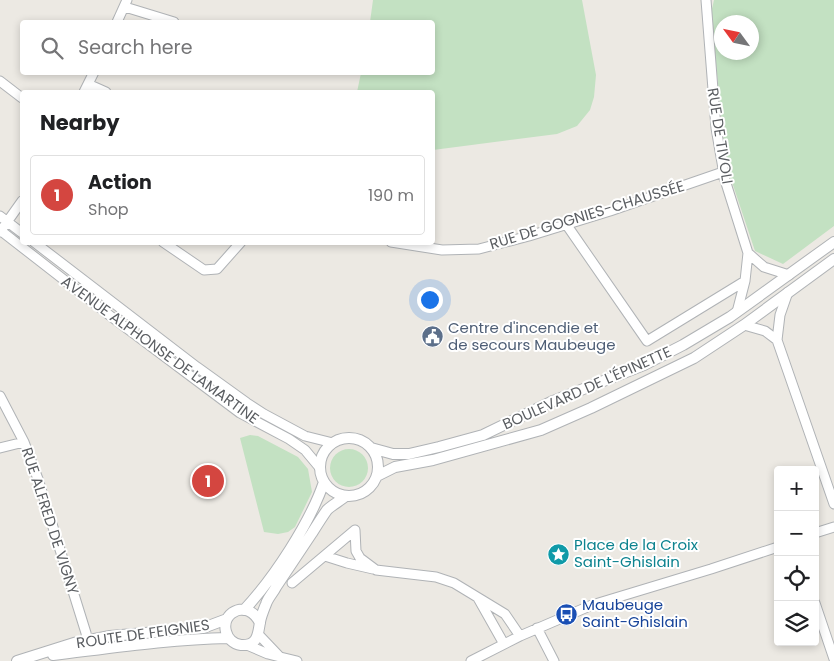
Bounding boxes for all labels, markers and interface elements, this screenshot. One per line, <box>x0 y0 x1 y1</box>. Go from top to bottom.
north arrow <box>714 15 759 60</box>
search box <box>20 20 435 75</box>
icon: search <box>38 34 66 62</box>
text: Search here <box>78 34 192 61</box>
street label: RUE DE TIVOLI <box>703 86 738 186</box>
text: Nearby <box>40 108 120 137</box>
text: Action <box>88 169 152 196</box>
street label: RUE DE GOGNIES-CHAUSSÉE <box>487 175 687 254</box>
text: 1 <box>54 184 60 207</box>
text: 190 m <box>368 184 414 207</box>
text: Shop <box>88 198 129 221</box>
street label: AVENUE ALPHONSE DE LAMARTINE <box>57 271 264 429</box>
your location <box>417 287 443 313</box>
place label: Centre d'incendie et de secours Maubeuge <box>448 317 615 355</box>
public building icon: Centre d'incendie et de secours Maubeuge <box>420 325 444 349</box>
street label: BOULEVARD DE L'ÉPINETTE <box>499 341 675 434</box>
street label: RUE ALFRED DE VIGNY <box>17 445 84 597</box>
pin: 1 <box>192 462 224 500</box>
map controls <box>774 466 819 646</box>
button: + <box>774 466 819 511</box>
button: − <box>774 511 819 556</box>
place label: Place de la Croix Saint-Ghislain <box>574 534 698 572</box>
place icon: Place de la Croix Saint-Ghislain <box>546 542 570 566</box>
button: locate <box>774 556 819 601</box>
place label: Maubeuge Saint-Ghislain <box>582 594 688 632</box>
button: layers <box>774 601 819 646</box>
bus stop icon: Maubeuge Saint-Ghislain <box>554 602 578 626</box>
street label: ROUTE DE FEIGNIES <box>75 614 211 653</box>

